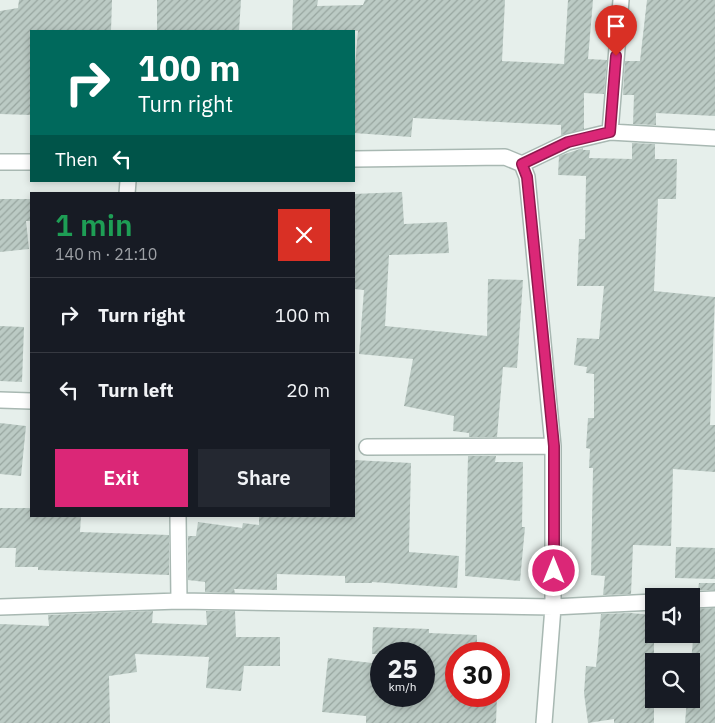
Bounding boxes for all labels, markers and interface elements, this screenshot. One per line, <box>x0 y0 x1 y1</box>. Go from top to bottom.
pin <box>595 5 637 56</box>
icon: arrive <box>602 12 630 40</box>
text: 100 m <box>138 45 241 91</box>
icon: right <box>55 50 120 115</box>
text: Turn right <box>138 89 233 118</box>
icon: left <box>108 145 136 173</box>
text: Then <box>55 147 98 171</box>
text: 1 min <box>55 205 133 244</box>
button: close <box>278 209 330 261</box>
text: 140 m · 21:10 <box>55 244 157 264</box>
icon: right <box>55 301 83 329</box>
text: Turn right <box>98 303 185 327</box>
text: 100 m <box>275 303 330 327</box>
icon: left <box>55 376 83 404</box>
text: Turn left <box>98 378 174 402</box>
text: 20 m <box>286 378 330 402</box>
button: Exit <box>55 449 188 507</box>
button: Share <box>198 449 330 507</box>
position arrow <box>527 544 579 596</box>
map controls <box>645 588 700 708</box>
button: sound <box>645 588 700 643</box>
speed limit sign: 30 <box>445 642 510 707</box>
text: 25 <box>387 652 418 685</box>
button: search <box>645 653 700 708</box>
text: km/h <box>388 679 417 694</box>

